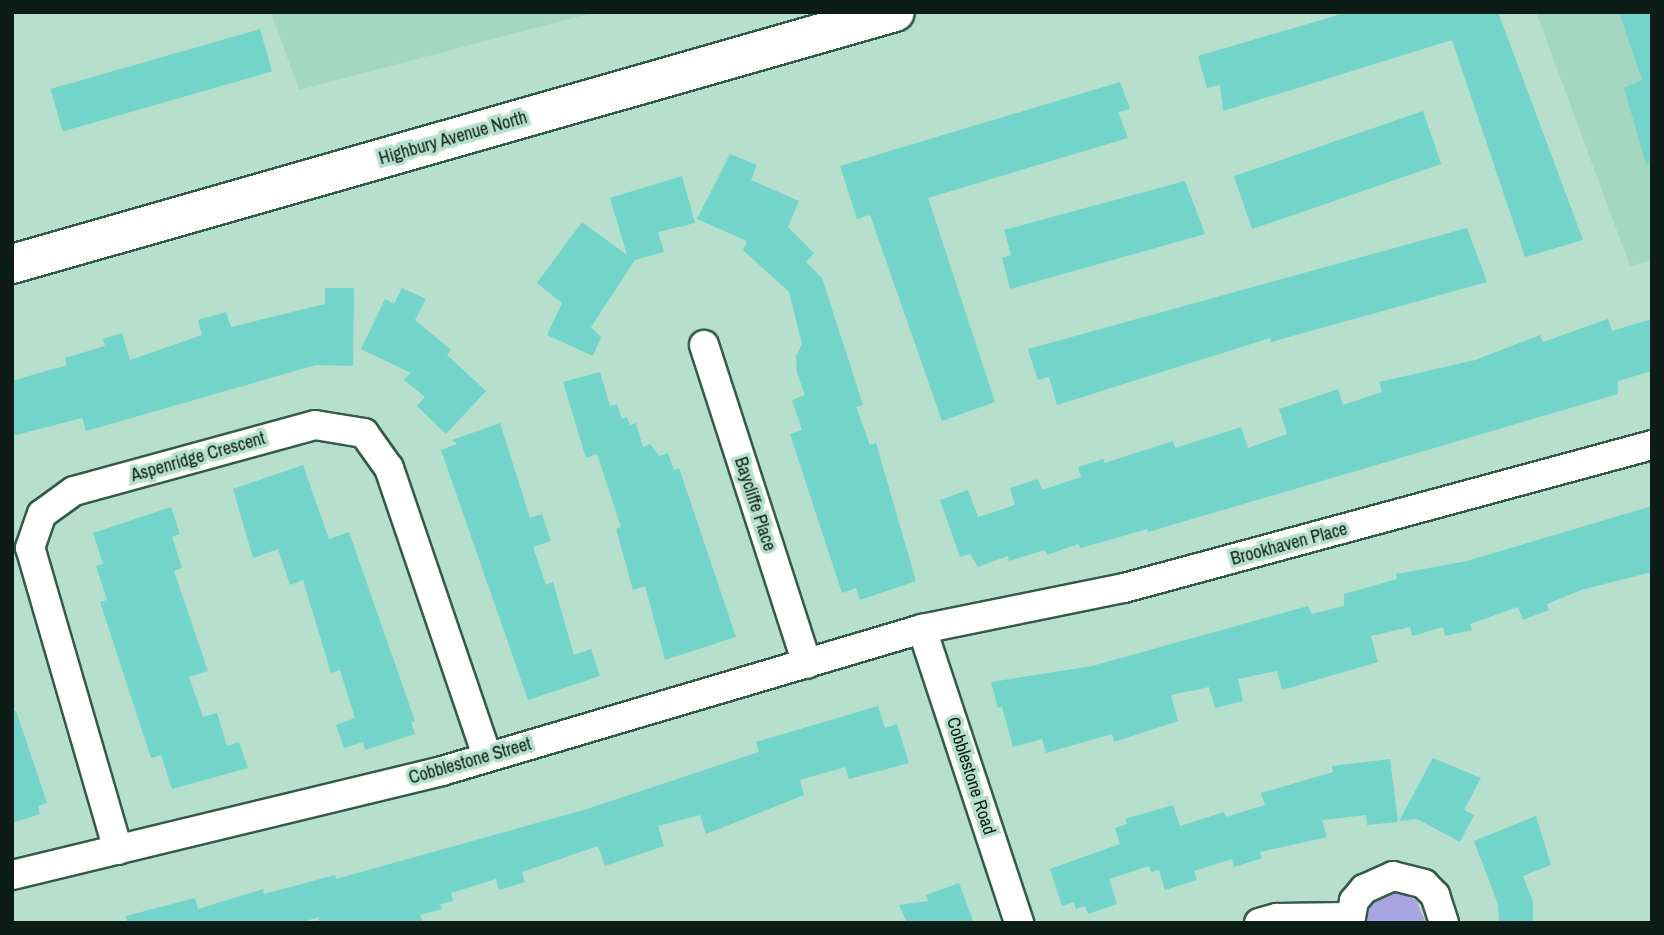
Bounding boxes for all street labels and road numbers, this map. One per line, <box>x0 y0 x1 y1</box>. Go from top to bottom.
street label: Highbury Avenue North <box>376 106 530 170</box>
street label: Aspenridge Crescent <box>128 428 268 486</box>
street label: Baycliffe Place <box>730 454 780 554</box>
street label: Brookhaven Place <box>1228 518 1350 570</box>
street label: Cobblestone Road <box>942 715 1000 837</box>
street label: Cobblestone Street <box>406 733 534 789</box>

